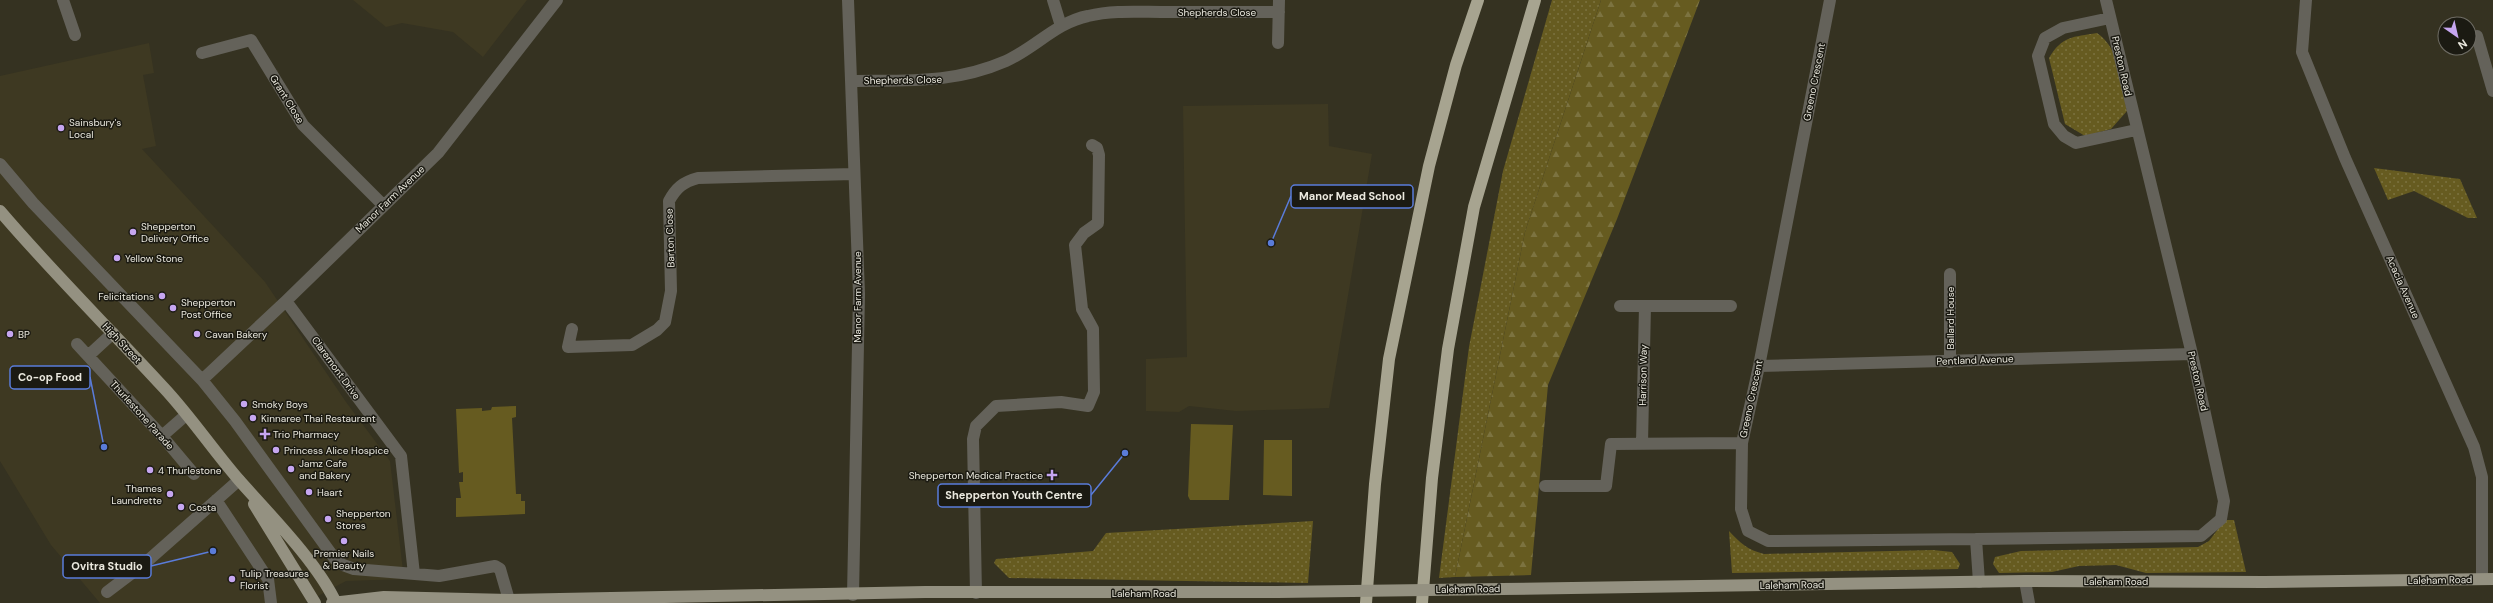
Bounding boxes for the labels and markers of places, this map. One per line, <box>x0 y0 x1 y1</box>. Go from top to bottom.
place label: Sainsbury's Local <box>69 116 121 141</box>
marker: Sainsbury's Local <box>56 123 66 133</box>
callout: Manor Mead School <box>1291 185 1413 208</box>
place label: Shepperton Delivery Office <box>141 220 209 245</box>
marker: Shepperton Delivery Office <box>128 227 138 237</box>
place label: Yellow Stone <box>125 252 183 265</box>
marker: Yellow Stone <box>112 253 122 263</box>
place label: Felicitations <box>98 290 154 303</box>
marker: Felicitations <box>157 291 167 301</box>
place label: Shepperton Post Office <box>181 296 236 321</box>
marker: Shepperton Post Office <box>168 303 178 313</box>
place label: BP <box>18 328 30 341</box>
place label: Cavan Bakery <box>205 328 268 341</box>
marker: BP <box>5 329 15 339</box>
marker: Cavan Bakery <box>192 329 202 339</box>
callout: Co-op Food <box>10 366 90 389</box>
place label: Smoky Boys <box>252 398 308 411</box>
marker: Smoky Boys <box>239 399 249 409</box>
place label: Kinnaree Thai Restaurant <box>261 412 376 425</box>
marker: Kinnaree Thai Restaurant <box>248 413 258 423</box>
place label: Trio Pharmacy <box>273 428 339 441</box>
marker: Trio Pharmacy <box>260 429 270 439</box>
place label: Princess Alice Hospice <box>284 444 389 457</box>
marker: Princess Alice Hospice <box>271 445 281 455</box>
place label: Jamz Cafe and Bakery <box>299 457 351 482</box>
place label: 4 Thurlestone <box>158 464 222 477</box>
marker: Jamz Cafe and Bakery <box>286 464 296 474</box>
marker: 4 Thurlestone <box>145 465 155 475</box>
place label: Shepperton Medical Practice <box>909 469 1043 482</box>
marker: Shepperton Medical Practice <box>1046 469 1058 481</box>
place label: Thames Laundrette <box>111 482 162 507</box>
callout: Shepperton Youth Centre <box>938 484 1091 507</box>
place label: Haart <box>317 486 342 499</box>
marker: Haart <box>304 487 314 497</box>
marker: Thames Laundrette <box>165 489 175 499</box>
place label: Costa <box>189 501 216 514</box>
marker: Costa <box>176 502 186 512</box>
place label: Shepperton Stores <box>336 507 391 532</box>
marker: Shepperton Stores <box>323 514 333 524</box>
marker: Premier Nails & Beauty <box>339 536 349 546</box>
place label: Premier Nails & Beauty <box>314 547 374 572</box>
callout: Ovitra Studio <box>63 555 151 578</box>
place label: Tulip Treasures Florist <box>240 567 309 592</box>
marker: Tulip Treasures Florist <box>227 574 237 584</box>

